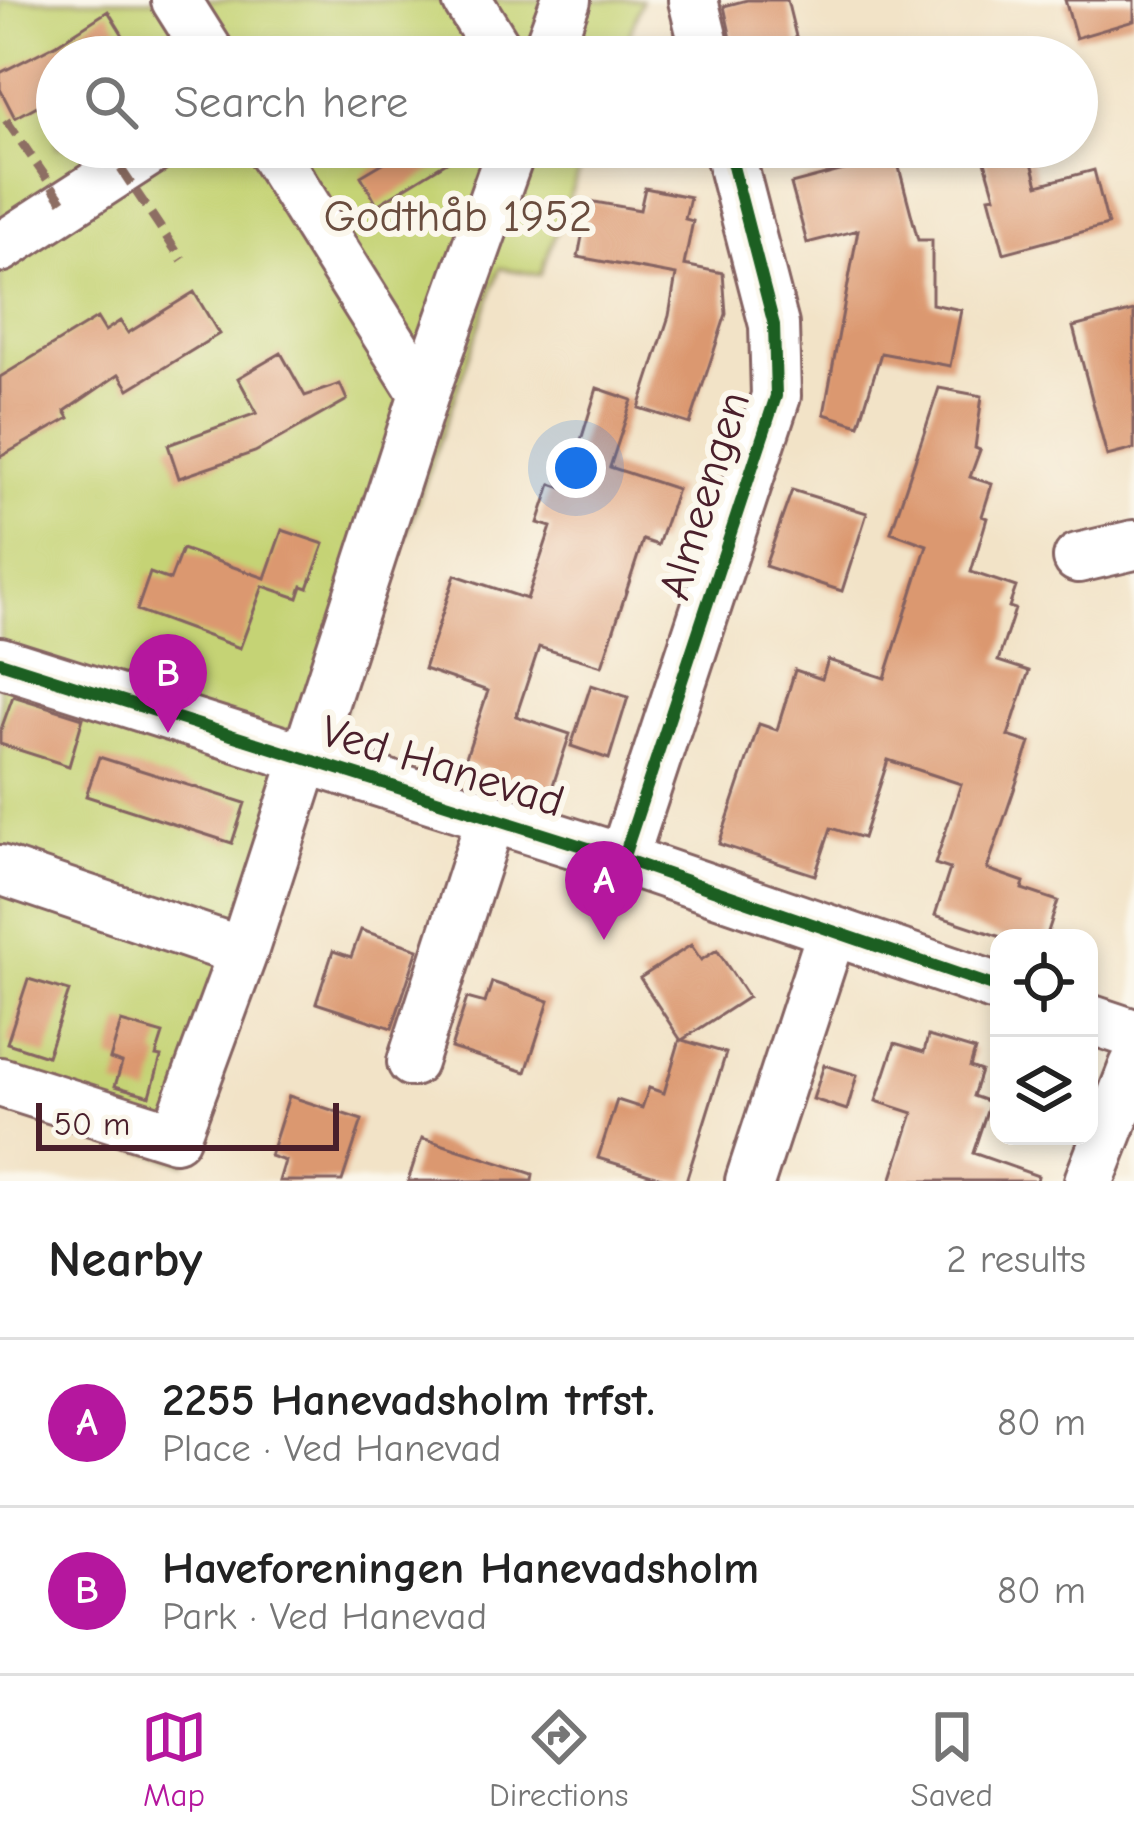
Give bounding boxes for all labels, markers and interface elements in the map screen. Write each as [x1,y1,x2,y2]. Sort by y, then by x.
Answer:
search box [36,36,1098,168]
icon: search [78,69,144,135]
text: Search here [174,76,408,128]
park label: Godthåb 1952 [324,190,592,242]
street label: Almeengen [648,385,760,605]
your location [546,438,606,498]
pin: B [129,634,207,733]
street label: Ved Hanevad [315,704,570,828]
pin: A [565,841,643,940]
map controls [990,929,1098,1145]
button: locate [990,929,1098,1037]
button: layers [990,1037,1098,1145]
scale bar [36,1097,339,1150]
text: 50 m [54,1105,130,1143]
text: Nearby [48,1230,202,1289]
text: 2 results [946,1237,1086,1282]
text: 2255 Hanevadsholm trfst. [162,1374,655,1426]
text: A [76,1400,98,1445]
text: 80 m [997,1400,1086,1445]
text: Place · Ved Hanevad [162,1426,501,1471]
text: Haveforeningen Hanevadsholm [162,1542,759,1594]
text: B [75,1568,99,1613]
text: 80 m [997,1568,1086,1613]
text: Park · Ved Hanevad [162,1594,487,1639]
tab: Map [141,1704,207,1814]
tab: Directions [489,1704,629,1814]
tab: Saved [911,1704,993,1814]

